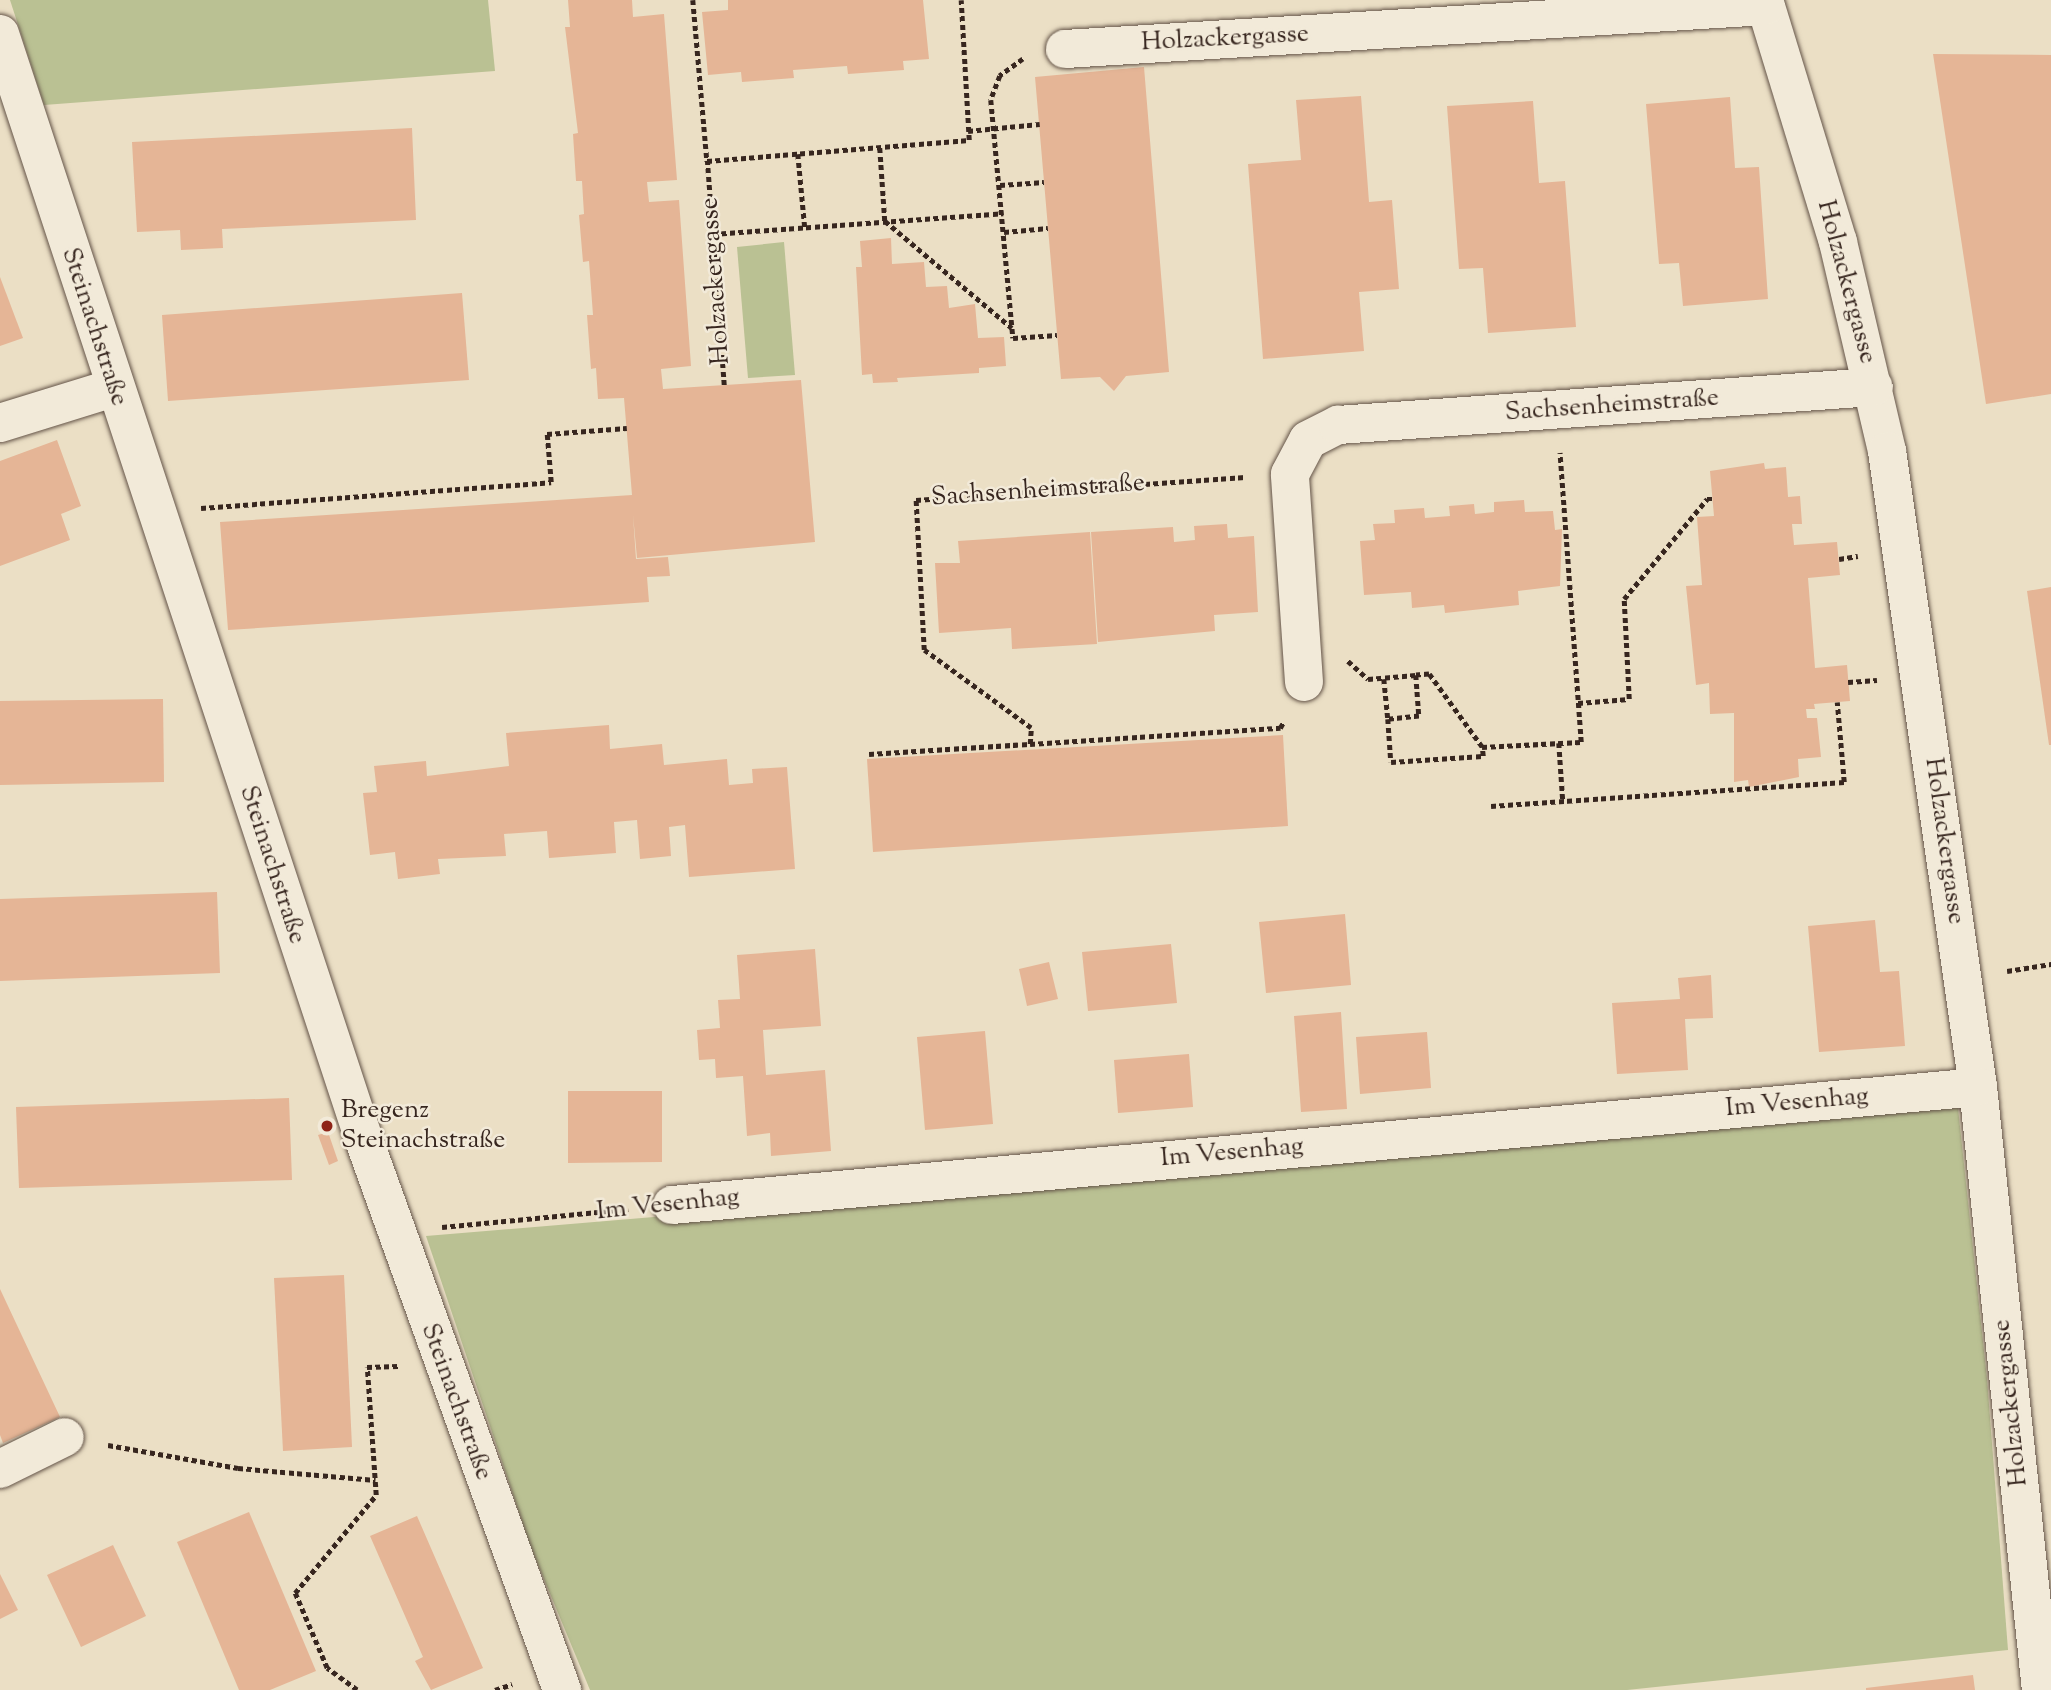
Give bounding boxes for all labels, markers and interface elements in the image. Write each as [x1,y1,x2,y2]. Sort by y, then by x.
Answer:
street label: Holzackergasse [1140,19,1310,59]
street label: Holzackergasse [695,196,737,366]
street label: Holzackergasse [1809,197,1883,367]
street label: Steinachstraße [54,244,134,410]
street label: Sachsenheimstraße [1504,383,1720,429]
street label: Sachsenheimstraße [930,468,1146,514]
street label: Holzackergasse [1917,756,1971,926]
street label: Steinachstraße [232,782,312,948]
street label: Im Vesenhag [1724,1081,1870,1125]
place label: Bregenz Steinachstraße [341,1095,505,1156]
marker: Bregenz Steinachstraße [319,1118,335,1134]
street label: Im Vesenhag [1159,1131,1305,1175]
street label: Im Vesenhag [595,1182,741,1228]
street label: Holzackergasse [1987,1318,2035,1488]
street label: Steinachstraße [413,1319,499,1485]

